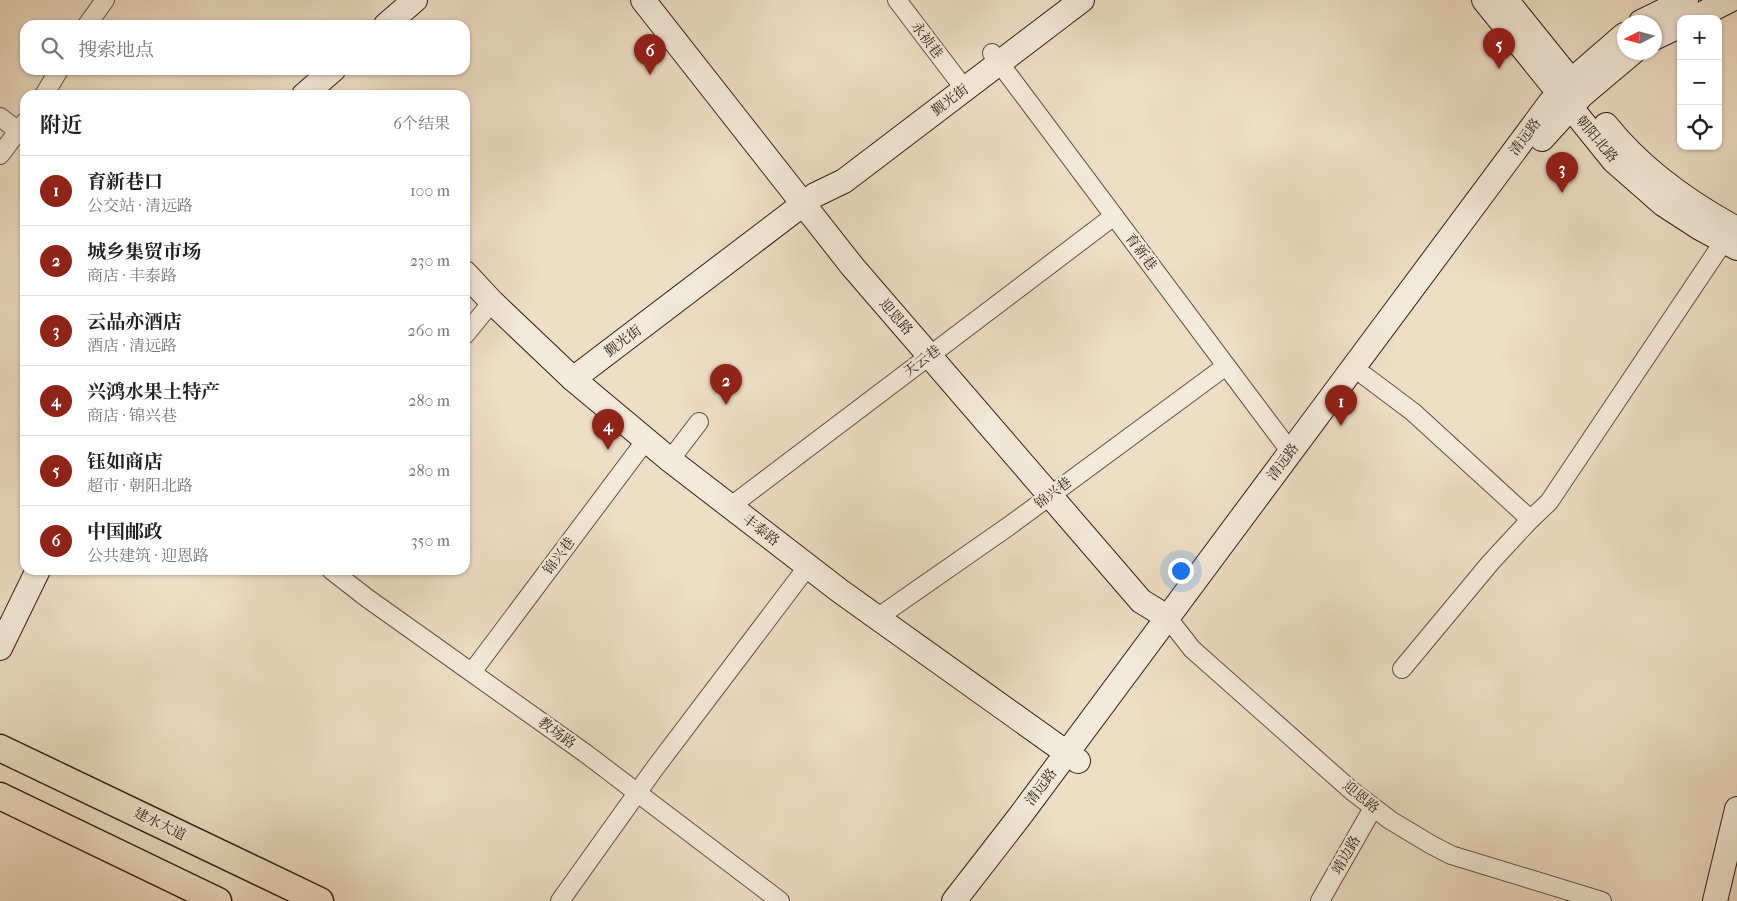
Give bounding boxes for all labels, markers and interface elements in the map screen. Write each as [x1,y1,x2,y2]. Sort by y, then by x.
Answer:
north arrow [1617,15,1662,60]
map controls [1677,15,1722,150]
button: + [1677,15,1722,60]
street label: 永祯巷 [908,18,946,62]
search box [20,20,470,75]
pin: 5 [1483,28,1515,69]
icon: search [38,34,66,62]
pin: 6 [634,34,666,75]
text: 搜索地点 [78,39,154,61]
button: − [1677,60,1722,105]
street label: 觐光街 [928,81,972,119]
button: locate [1677,105,1722,150]
street label: 朝阳北路 [1572,112,1622,166]
text: 附近 [40,113,82,137]
text: 6个结果 [393,114,450,133]
street label: 清远路 [1506,115,1544,159]
pin: 3 [1546,152,1578,193]
text: 育新巷口 [87,171,163,193]
text: 1 [53,181,59,200]
text: 100 m [410,181,450,200]
text: 公交站 · 清远路 [87,196,193,215]
street label: 育新巷 [1122,230,1160,274]
text: 城乡集贸市场 [87,241,201,263]
text: 2 [52,251,60,270]
text: 230 m [410,251,450,270]
text: 商店 · 丰泰路 [87,266,177,285]
street label: 迎恩路 [876,296,916,338]
text: 云品亦酒店 [87,311,182,333]
text: 3 [53,321,59,340]
text: 260 m [408,321,450,340]
street label: 觐光街 [601,322,645,360]
text: 酒店 · 清远路 [87,336,177,355]
street label: 天云巷 [900,342,944,380]
pin: 2 [710,364,742,405]
text: 兴鸿水果土特产 [87,381,220,403]
pin: 1 [1325,385,1357,426]
text: 4 [51,391,61,410]
text: 280 m [408,391,450,410]
text: 商店 · 锦兴巷 [87,406,177,425]
pin: 4 [592,409,624,450]
street label: 清远路 [1264,440,1302,484]
text: 钰如商店 [87,451,163,473]
text: 5 [53,461,59,480]
text: 280 m [408,461,450,480]
street label: 锦兴巷 [1031,474,1075,512]
text: 超市 · 朝阳北路 [87,476,193,495]
street label: 丰泰路 [739,510,783,550]
text: 中国邮政 [87,521,163,543]
text: 6 [52,531,60,550]
text: 350 m [411,531,450,550]
street label: 锦兴巷 [540,534,578,578]
text: 公共建筑 · 迎恩路 [87,546,209,565]
your location [1168,558,1194,584]
street label: 教场路 [535,714,579,752]
street label: 清远路 [1022,765,1060,809]
street label: 迎恩路 [1339,777,1383,817]
street label: 建水大道 [131,804,189,844]
street label: 靖边路 [1328,833,1364,877]

